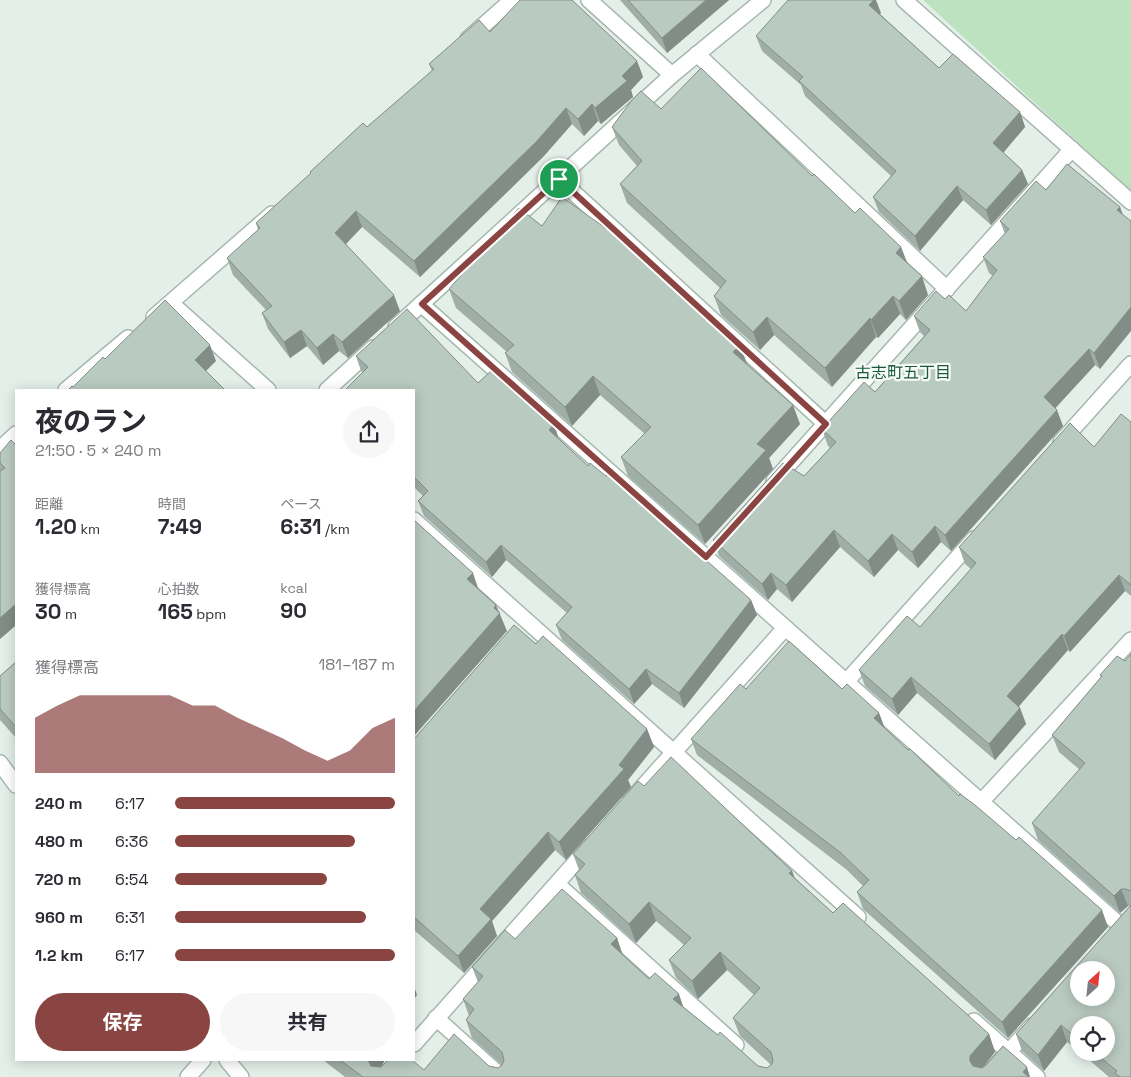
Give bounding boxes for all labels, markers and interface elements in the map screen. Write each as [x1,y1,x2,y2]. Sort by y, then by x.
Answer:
pin [538,158,580,200]
icon: arrive [545,165,573,193]
district label: 古志町五丁目 [855,362,951,383]
text: 夜のラン [35,403,147,439]
button: share [343,406,395,458]
text: 21:50 · 5 × 240 m [35,440,161,461]
text: 距離 [35,495,63,513]
text: 時間 [158,495,186,513]
text: ペース [280,495,322,513]
text: 1.20 [35,513,77,540]
text: 7:49 [158,513,202,540]
text: 6:31 [280,513,321,540]
text: km [77,520,100,538]
text: /km [321,520,350,538]
text: kcal [280,579,307,597]
text: 獲得標高 [35,580,91,598]
text: 心拍数 [158,580,200,598]
text: 90 [280,597,307,624]
text: 30 [35,598,61,625]
text: 165 [158,598,193,625]
text: m [61,605,77,623]
text: bpm [193,605,226,623]
text: 181–187 m [319,654,395,675]
text: 獲得標高 [35,657,99,678]
text: 240 m [35,793,83,814]
text: 6:17 [115,793,145,814]
text: 480 m [35,831,83,852]
text: 6:36 [115,831,148,852]
text: 720 m [35,869,81,890]
text: 6:54 [115,869,148,890]
text: 960 m [35,907,83,928]
text: 6:31 [115,907,145,928]
text: 1.2 km [35,945,83,966]
text: 6:17 [115,945,145,966]
north arrow [1070,961,1115,1006]
map controls [1070,961,1115,1061]
button: 保存 [35,993,210,1051]
button: 共有 [220,993,395,1051]
button: locate [1070,1016,1115,1061]

